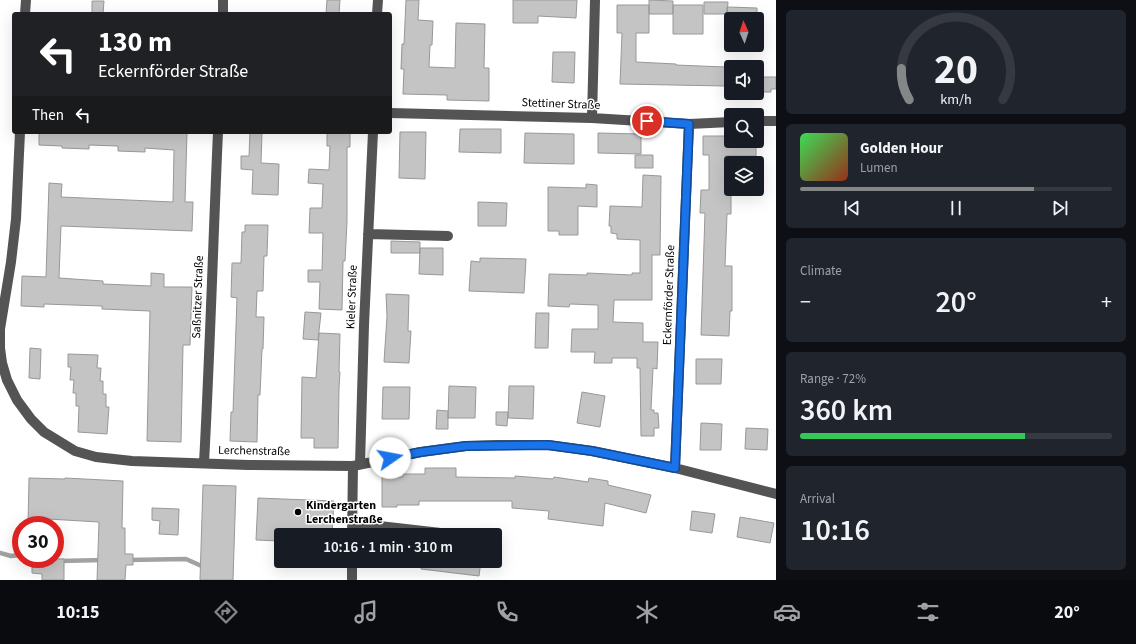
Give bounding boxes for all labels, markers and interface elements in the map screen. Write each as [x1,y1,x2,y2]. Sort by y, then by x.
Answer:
north arrow [724,12,764,52]
map controls [724,12,764,196]
text: 130 m [98,22,172,62]
icon: left [32,28,84,80]
text: 20 [934,40,978,100]
text: Eckernförder Straße [98,59,248,84]
button: sound [724,60,764,100]
text: km/h [940,89,972,110]
street label: Stettiner Straße [521,94,601,114]
icon: left [72,104,94,126]
pin [630,104,664,138]
text: Then [32,105,64,126]
button: search [724,108,764,148]
icon: arrive [636,110,658,132]
text: Golden Hour [860,138,943,159]
button: layers [724,156,764,196]
text: Lumen [860,159,898,177]
icon: previous [841,197,863,219]
icon: pause [945,197,967,219]
icon: next [1049,197,1071,219]
street label: Eckernförder Straße [659,245,679,345]
street label: Saßnitzer Straße [188,255,208,339]
text: Climate [800,262,842,280]
street label: Kieler Straße [342,264,362,329]
text: 20° [935,281,977,324]
text: − [800,286,811,318]
text: + [1101,286,1112,318]
text: Range · 72% [800,370,866,388]
text: 360 km [800,389,893,432]
position arrow [369,437,411,479]
street label: Lerchenstraße [218,442,290,460]
text: Arrival [800,490,835,508]
place label: Kindergarten Lerchenstraße [306,497,383,528]
marker: Kindergarten Lerchenstraße [293,507,303,517]
text: 10:16 [800,509,870,552]
speed limit sign: 30 [12,516,64,568]
text: 10:16 · 1 min · 310 m [323,537,453,558]
icon: directions [212,598,240,626]
icon: music [352,598,380,626]
icon: phone [493,598,521,626]
icon: climate [633,598,661,626]
icon: car [773,598,801,626]
icon: filters [914,598,942,626]
text: 10:15 [56,600,100,625]
text: 20° [1054,600,1080,625]

